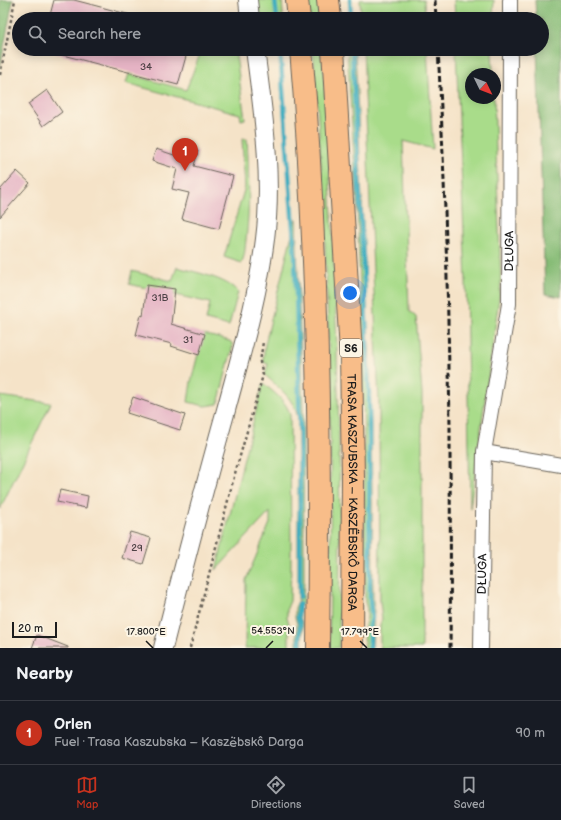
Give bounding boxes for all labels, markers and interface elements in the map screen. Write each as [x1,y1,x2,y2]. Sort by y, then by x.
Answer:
search box [12,12,549,56]
icon: search [26,23,48,45]
text: Search here [58,25,141,44]
house number: 34 [140,61,152,73]
north arrow [465,68,501,104]
pin: 1 [172,138,198,171]
street label: DŁUGA [502,230,517,271]
your location [340,283,360,303]
house number: 31B [152,292,169,304]
house number: 31 [183,334,193,346]
road number: S6 [340,339,362,357]
street label: TRASA KASZUBSKA – KASZËBSKÔ DARGA [344,374,361,612]
house number: 29 [131,542,143,554]
street label: DŁUGA [474,553,490,594]
scale bar [12,620,57,639]
text: 20 m [18,622,43,635]
text: 54.553°N [251,625,295,637]
text: 17.800°E [126,626,166,638]
text: 17.799°E [341,626,380,638]
text: Nearby [16,664,73,684]
text: Orlen [54,715,92,734]
text: 1 [26,725,32,741]
text: 90 m [516,725,545,741]
text: Fuel · Trasa Kaszubska – Kaszëbskô Darga [54,734,304,750]
tab: Map [76,774,98,811]
tab: Directions [251,774,301,811]
tab: Saved [454,774,485,811]

